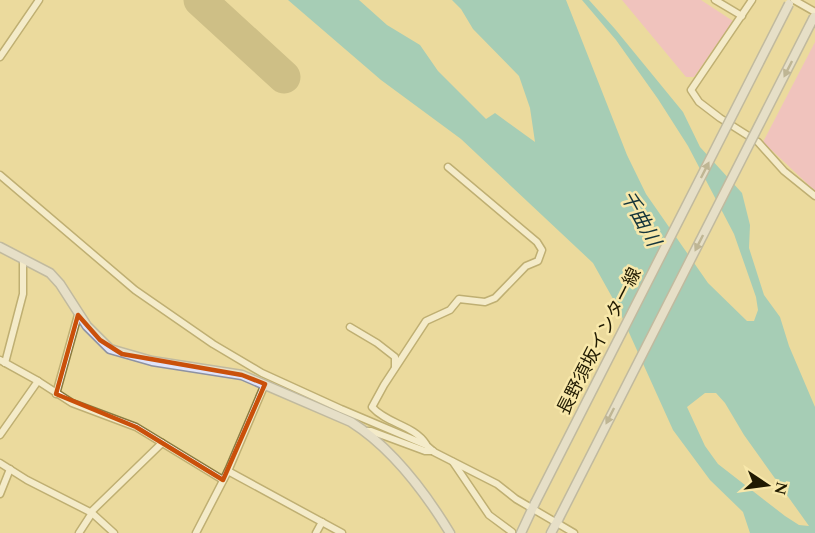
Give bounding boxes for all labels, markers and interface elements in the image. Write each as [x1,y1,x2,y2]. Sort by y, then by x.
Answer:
one-way arrow [783,60,793,78]
one-way arrow [700,161,709,178]
water label: 千曲川 [612,185,669,254]
one-way arrow [694,234,704,251]
street label: 長野須坂インター線 [551,263,648,420]
one-way arrow [606,408,615,425]
north arrow [737,455,797,515]
text: N [767,479,794,497]

